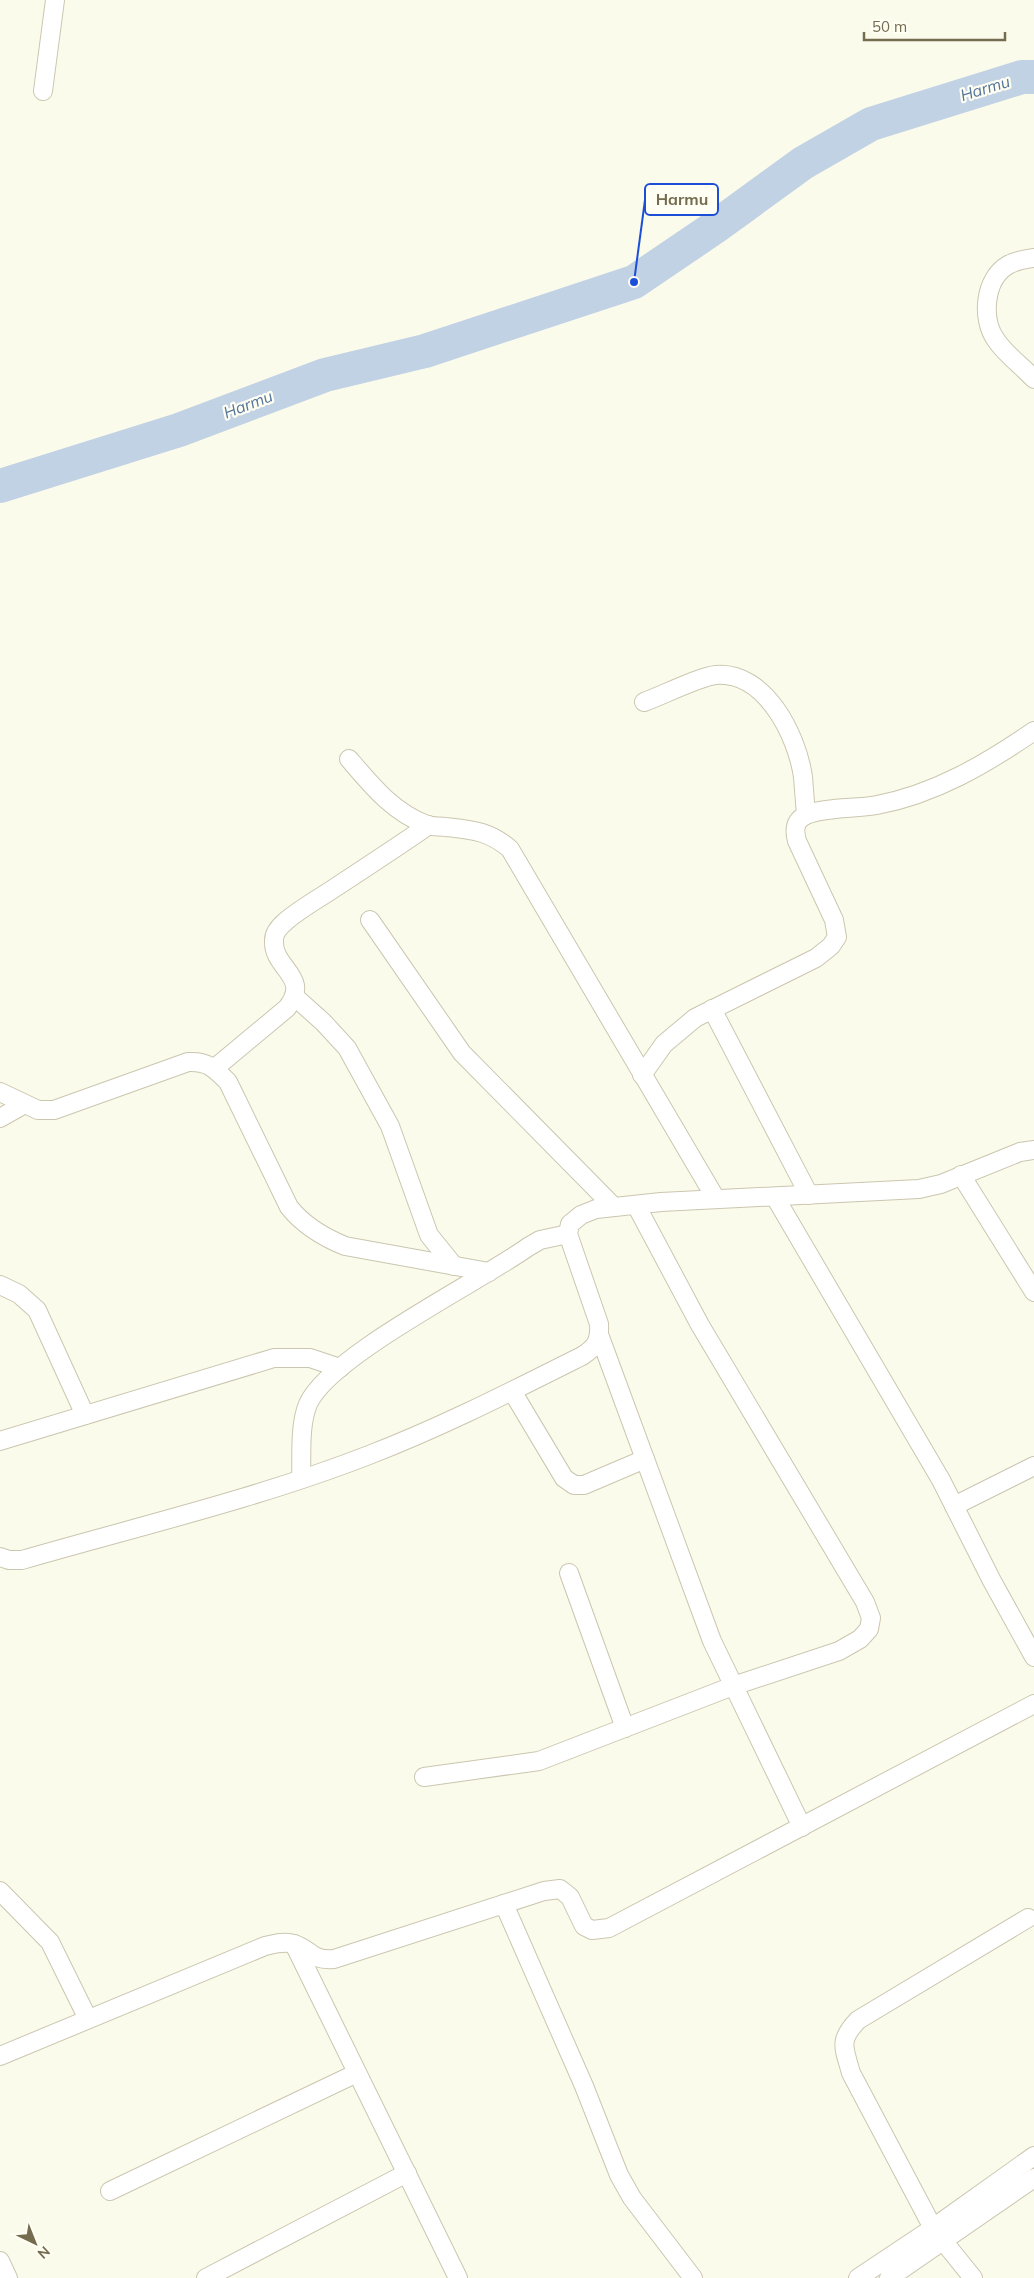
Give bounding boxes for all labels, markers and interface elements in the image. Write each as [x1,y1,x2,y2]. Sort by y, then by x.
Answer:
scale bar [864,10,1005,42]
text: 50 m [872,17,907,36]
water label: Harmu [958,71,1012,105]
callout: Harmu [645,184,718,215]
text: Harmu [656,189,708,209]
water label: Harmu [221,386,275,422]
north arrow [10,2218,60,2268]
text: N [34,2242,54,2263]

